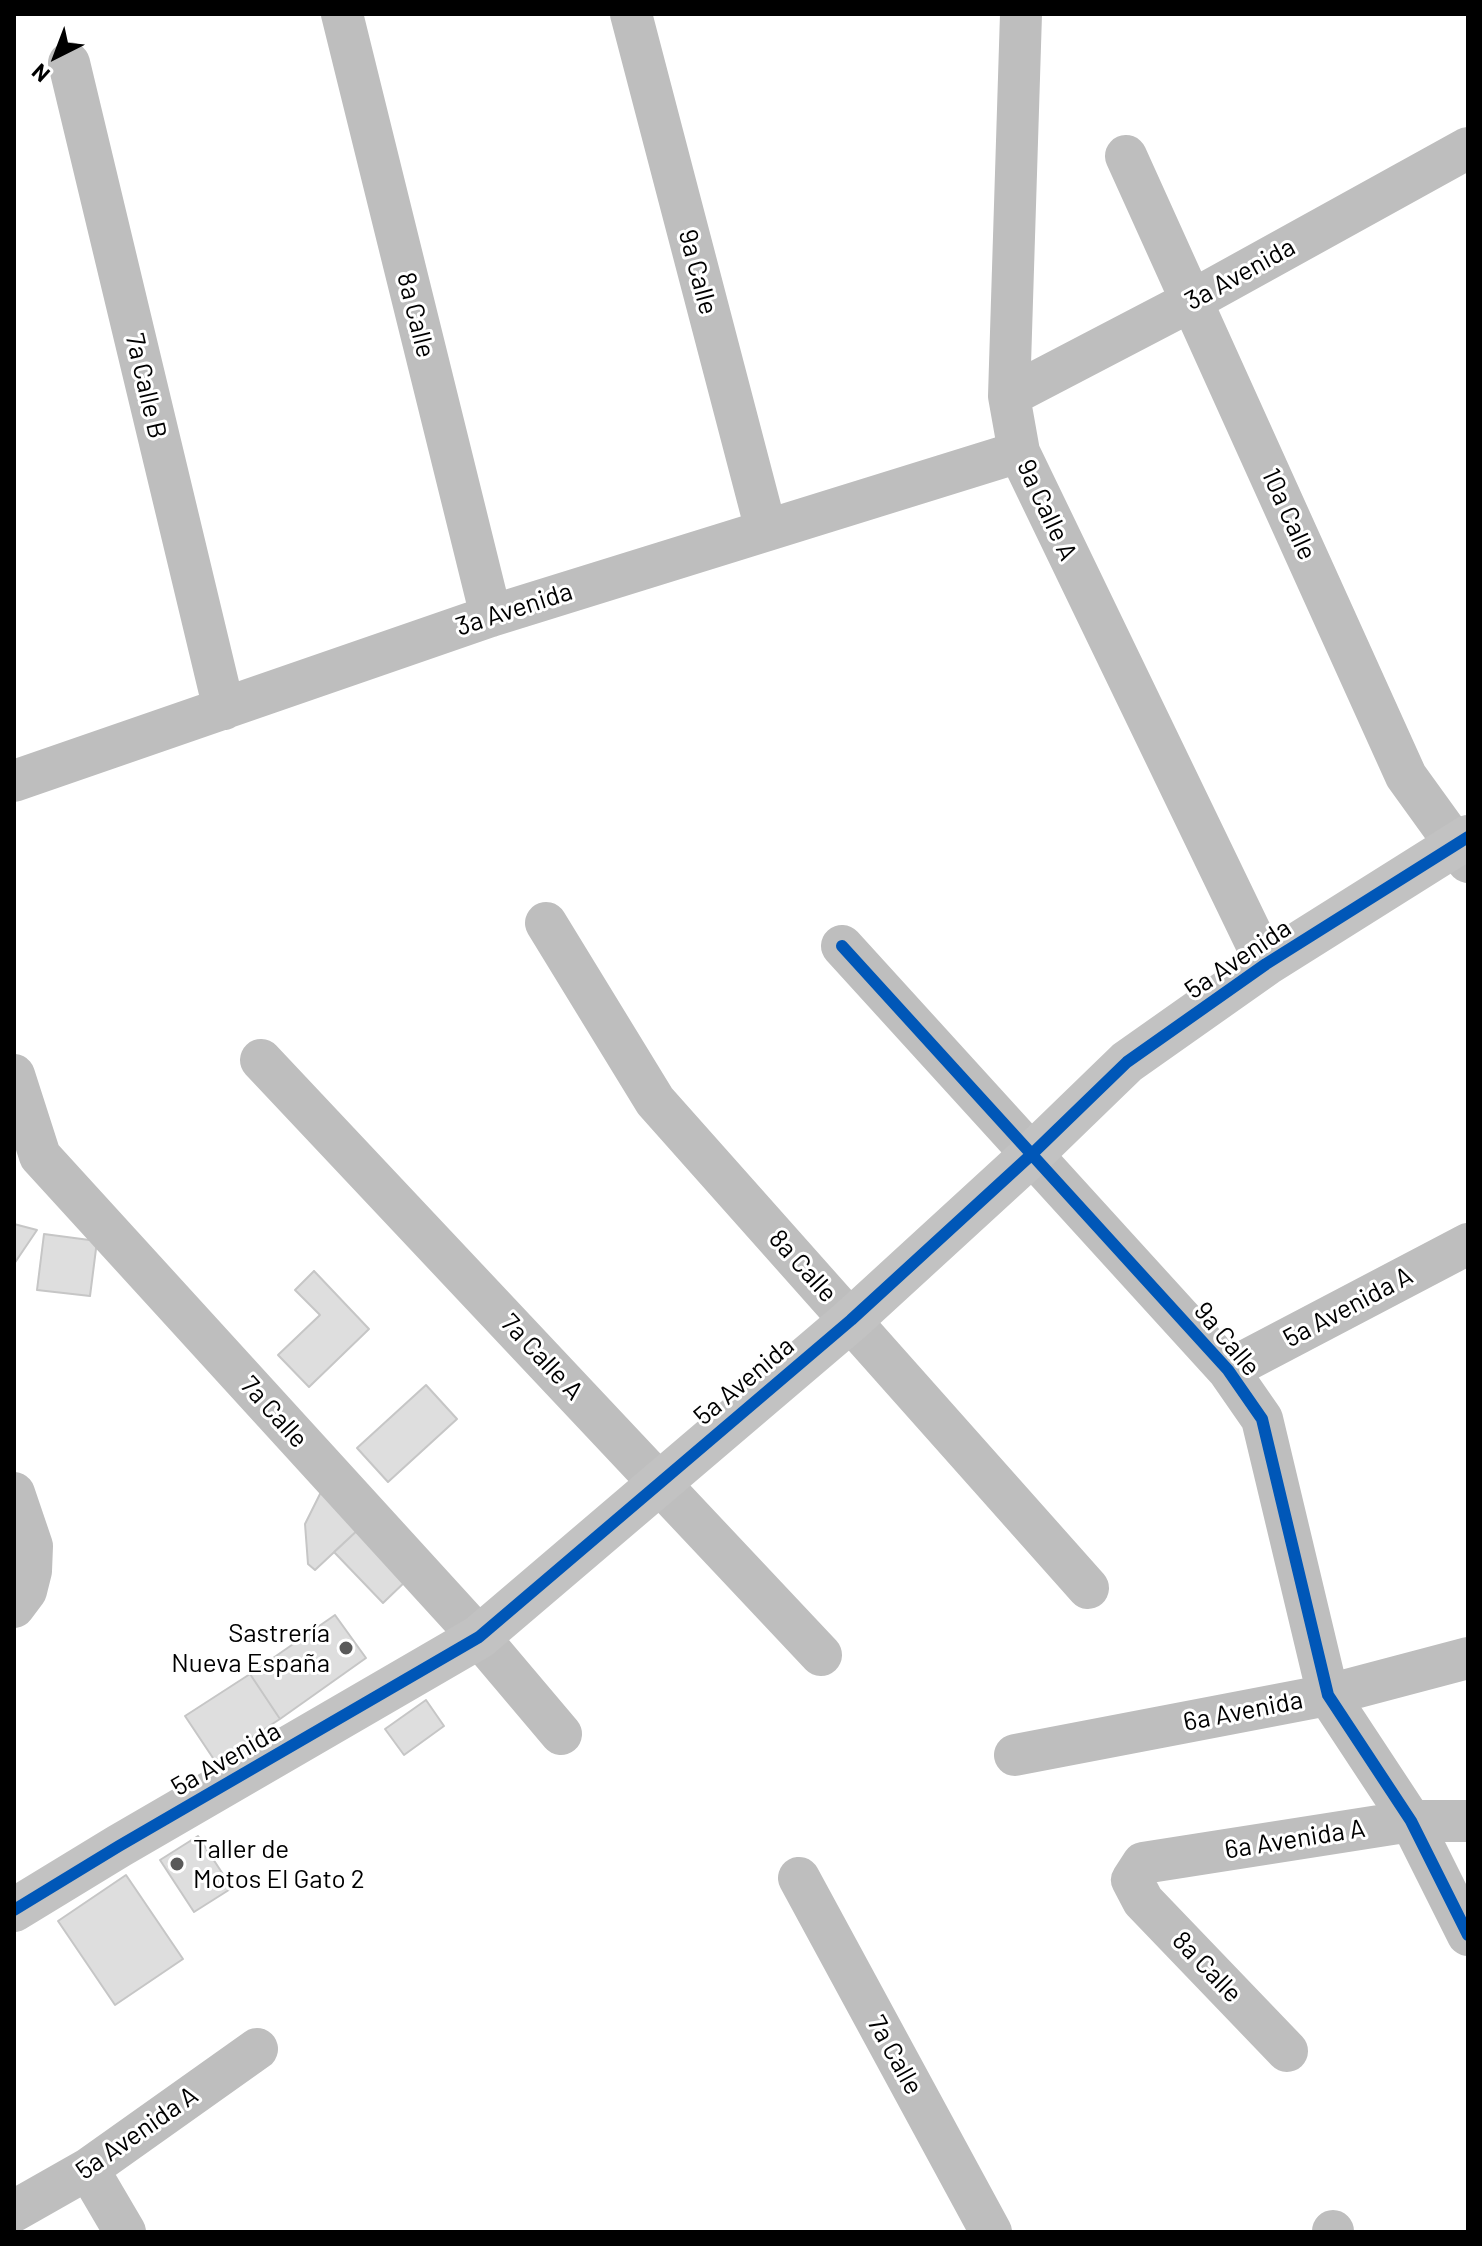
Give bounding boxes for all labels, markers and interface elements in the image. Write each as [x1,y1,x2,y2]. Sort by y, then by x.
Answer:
north arrow [16,16,96,96]
text: N [26,59,54,88]
street label: 9a Calle [672,226,724,318]
street label: 3a Avenida [1180,231,1300,317]
street label: 8a Calle [390,269,442,361]
street label: 7a Calle B [119,330,173,442]
street label: 9a Calle A [1010,455,1084,565]
street label: 10a Calle [1255,463,1323,565]
street label: 3a Avenida [452,575,576,643]
street label: 5a Avenida [1179,912,1297,1006]
street label: 8a Calle [762,1223,844,1309]
street label: 5a Avenida A [1278,1260,1418,1354]
street label: 9a Calle [1187,1296,1267,1382]
street label: 7a Calle A [494,1307,590,1407]
street label: 5a Avenida [688,1330,800,1432]
street label: 7a Calle [234,1370,314,1454]
place label: Sastrería Nueva España [171,1617,330,1678]
marker: Sastrería Nueva España [337,1639,355,1657]
street label: 6a Avenida [1181,1684,1305,1738]
street label: 5a Avenida [166,1715,286,1803]
street label: 6a Avenida A [1223,1813,1367,1865]
place label: Taller de Motos El Gato 2 [193,1833,365,1894]
marker: Taller de Motos El Gato 2 [168,1855,186,1873]
street label: 8a Calle [1166,1925,1248,2009]
street label: 7a Calle [861,2010,929,2100]
street label: 5a Avenida A [70,2080,204,2186]

